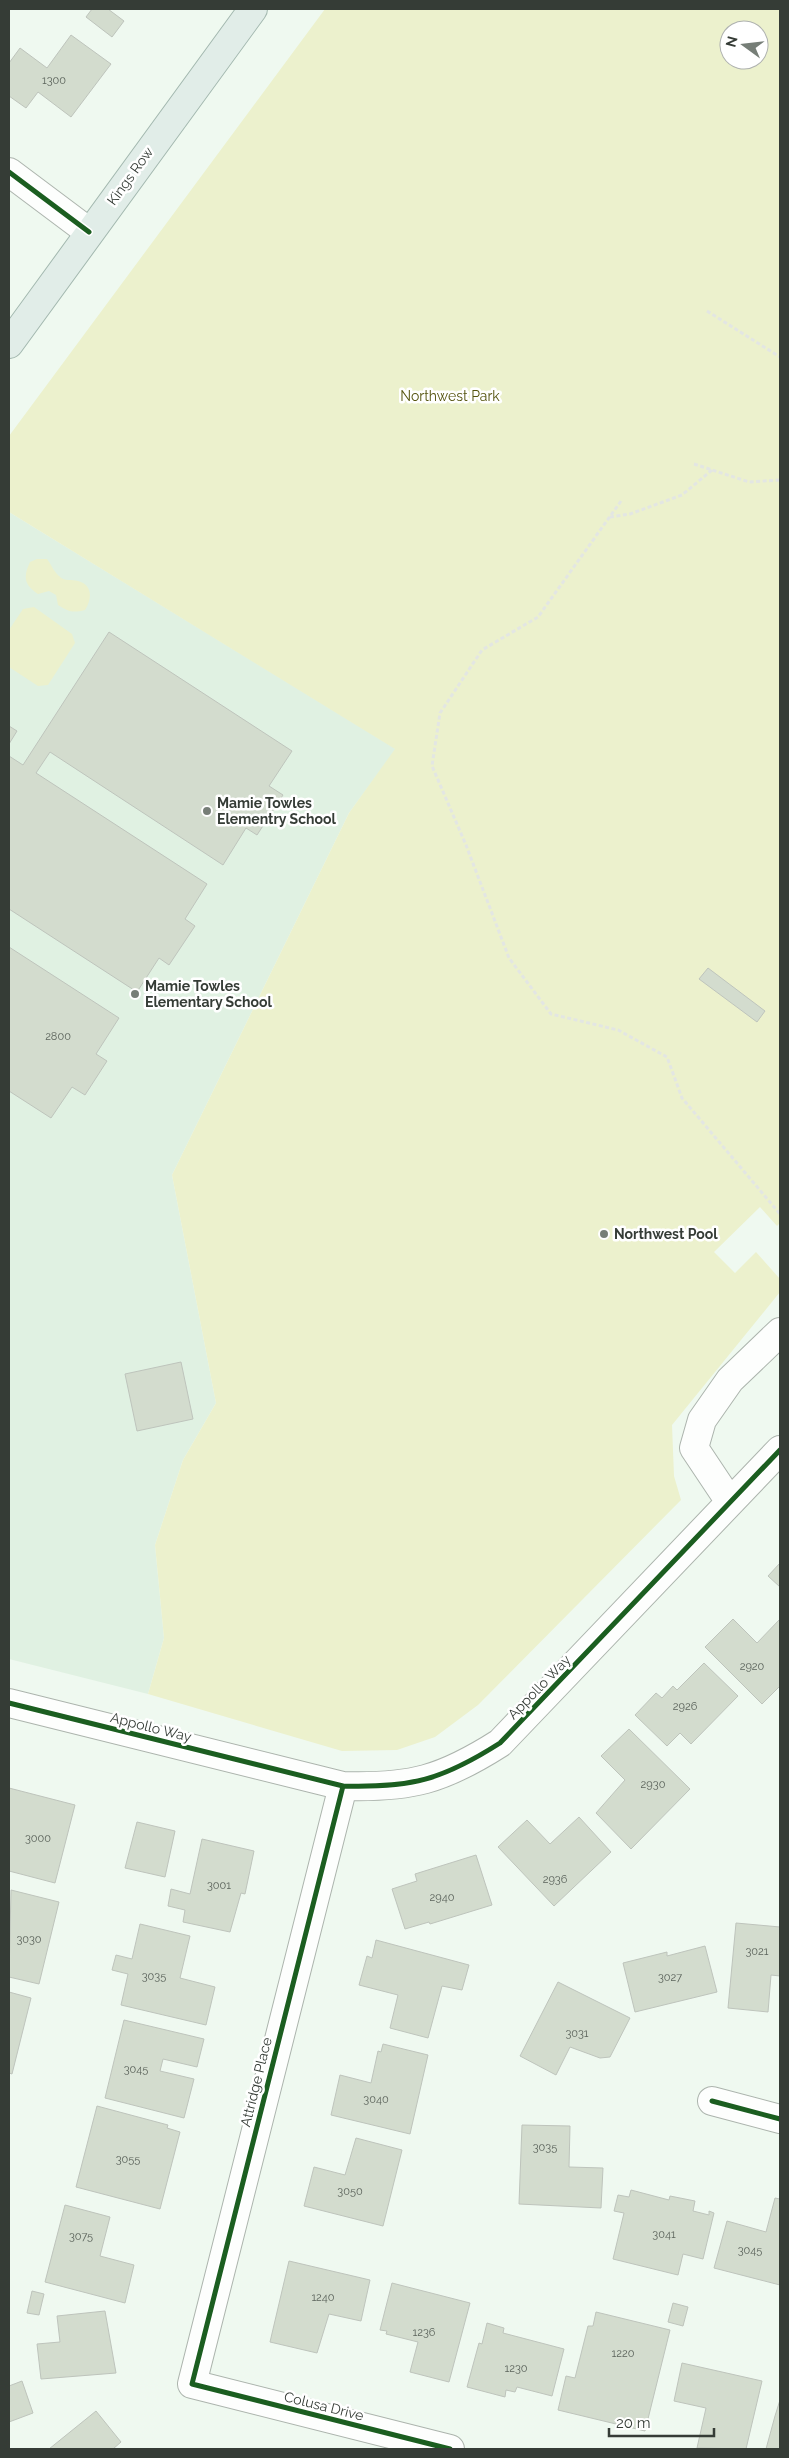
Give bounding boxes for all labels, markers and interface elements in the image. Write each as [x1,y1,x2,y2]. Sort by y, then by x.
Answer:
north arrow [719,20,769,70]
text: N [722,34,741,49]
house number: 1300 [42,74,66,87]
street label: Kings Row [104,143,157,208]
park label: Northwest Park [400,388,500,404]
place label: Mamie Towles Elementry School [217,795,336,827]
marker: Mamie Towles Elementry School [201,805,213,817]
place label: Mamie Towles Elementary School [145,978,273,1010]
marker: Mamie Towles Elementary School [129,988,141,1000]
house number: 2800 [45,1030,71,1043]
place label: Northwest Pool [614,1226,718,1242]
marker: Northwest Pool [598,1228,610,1240]
street label: Appollo Way [504,1651,574,1722]
house number: 2920 [740,1660,765,1673]
house number: 2926 [673,1700,698,1713]
street label: Appollo Way [109,1709,194,1745]
house number: 2930 [641,1778,666,1791]
house number: 3000 [25,1832,51,1845]
house number: 2936 [543,1873,568,1886]
house number: 3001 [207,1879,231,1892]
house number: 2940 [430,1891,455,1904]
house number: 3030 [16,1933,42,1946]
house number: 3021 [745,1945,769,1958]
house number: 3035 [142,1970,166,1983]
house number: 3027 [658,1971,682,1984]
house number: 3031 [565,2027,589,2040]
street label: Attridge Place [237,2036,275,2128]
house number: 3045 [124,2063,148,2076]
house number: 3040 [363,2093,389,2106]
house number: 3035 [533,2141,557,2154]
house number: 3055 [116,2153,140,2166]
house number: 3050 [337,2185,363,2198]
house number: 3041 [652,2228,676,2241]
house number: 3075 [69,2230,93,2243]
house number: 3045 [738,2244,762,2257]
house number: 1240 [311,2291,335,2304]
house number: 1236 [413,2326,436,2339]
house number: 1220 [612,2347,635,2360]
house number: 1230 [504,2362,528,2375]
street label: Colusa Drive [283,2388,365,2424]
scale bar [609,2406,714,2438]
text: 20 m [616,2414,651,2432]

